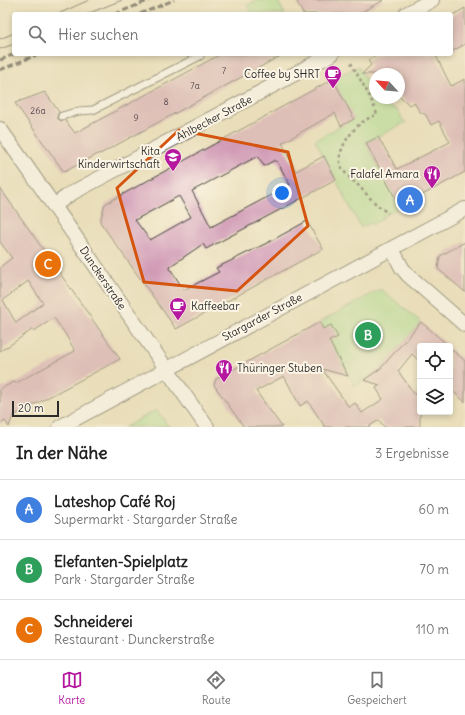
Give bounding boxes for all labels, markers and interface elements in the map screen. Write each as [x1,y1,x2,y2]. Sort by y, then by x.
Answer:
search box [12,12,453,56]
icon: search [26,23,48,45]
text: Hier suchen [58,25,138,44]
cafe icon: Coffee by SHRT [323,64,343,89]
house number: 7 [222,65,227,76]
place label: Coffee by SHRT [244,67,320,81]
north arrow [369,68,405,104]
house number: 7a [190,80,200,91]
street label: Ahlbecker Straße [174,92,255,144]
house number: 8 [163,96,169,107]
house number: 26a [30,105,46,116]
house number: 9 [133,112,139,123]
place label: Kita Kinderwirtschaft [78,144,160,171]
school or university icon: Kita Kinderwirtschaft [163,147,183,172]
restaurant icon: Falafel Amara [422,164,442,189]
place label: Falafel Amara [350,167,419,181]
your location [272,183,292,203]
pin: A [397,185,423,215]
street label: Dunckerstraße [77,244,129,312]
pin: C [35,249,61,279]
street label: Stargarder Straße [220,290,305,344]
cafe icon: Kaffeebar [168,296,188,321]
place label: Kaffeebar [191,299,240,313]
pin: B [355,320,381,350]
map controls [417,343,453,415]
button: locate [417,343,453,379]
restaurant icon: Thüringer Stuben [214,358,234,383]
place label: Thüringer Stuben [237,361,322,375]
button: layers [417,379,453,415]
scale bar [12,399,59,418]
text: 20 m [18,401,44,415]
text: In der Nähe [16,442,108,464]
text: 3 Ergebnisse [375,445,449,462]
text: Lateshop Café Roj [54,492,175,511]
text: A [25,501,33,518]
text: 60 m [418,501,449,518]
text: Supermarkt · Stargarder Straße [54,511,238,528]
text: Elefanten-Spielplatz [54,552,188,571]
text: B [25,561,33,578]
text: 70 m [420,561,449,578]
text: Park · Stargarder Straße [54,571,195,588]
text: Schneiderei [54,612,133,631]
text: C [25,621,33,638]
text: 110 m [416,621,449,638]
text: Restaurant · Dunckerstraße [54,631,214,648]
tab: Karte [58,669,85,707]
tab: Route [202,669,231,707]
tab: Gespeichert [347,669,407,707]

